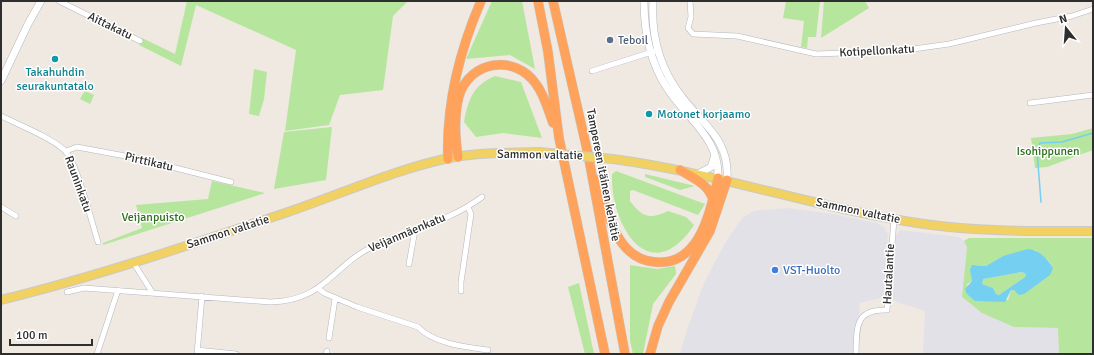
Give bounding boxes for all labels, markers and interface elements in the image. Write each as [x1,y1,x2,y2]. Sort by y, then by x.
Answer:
north arrow [1046,8,1086,48]
street label: Aittakatu [85,9,135,43]
text: N [1058,12,1069,26]
place label: Teboil [618,33,649,48]
marker: Teboil [605,35,615,45]
street label: Kotipellonkatu [839,42,915,60]
marker: Takahuhdin seurakuntatalo [50,54,60,64]
place label: Takahuhdin seurakuntatalo [16,65,94,94]
street label: Tampereen itäinen kehätie [583,107,623,243]
place label: Motonet korjaamo [657,107,751,122]
marker: Motonet korjaamo [644,109,654,119]
park label: Isohippunen [1016,144,1080,159]
street label: Sammon valtatie [497,147,583,163]
street label: Pirttikatu [123,149,175,175]
street label: Rauninkatu [61,154,95,214]
street label: Sammon valtatie [814,195,902,227]
park label: Veijanpuisto [121,210,185,225]
street label: Veijanmäenkatu [366,210,448,256]
street label: Sammon valtatie [185,212,271,252]
street label: Hautalantie [880,243,898,305]
place label: VST-Huolto [783,263,840,278]
marker: VST-Huolto [770,265,780,275]
scale bar [10,321,92,347]
text: 100 m [16,328,48,343]

